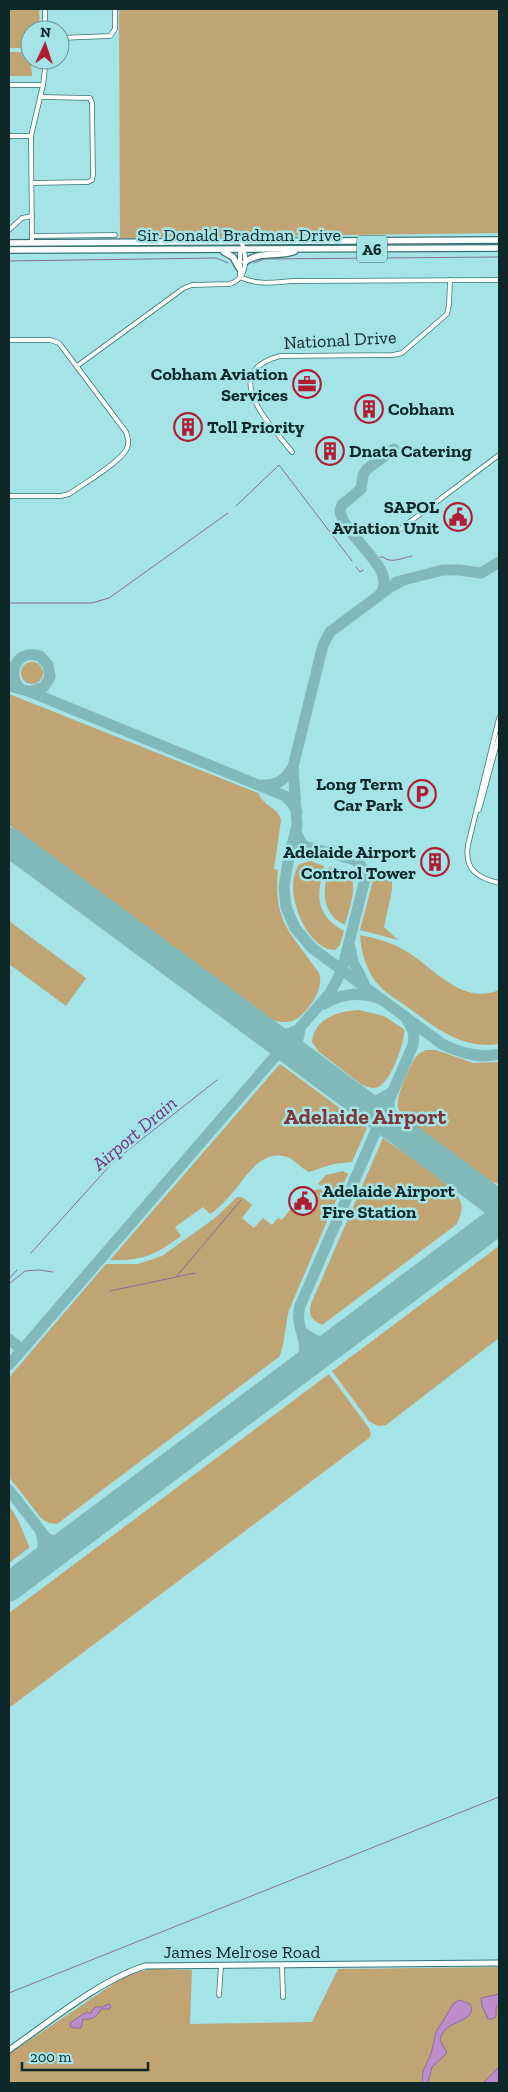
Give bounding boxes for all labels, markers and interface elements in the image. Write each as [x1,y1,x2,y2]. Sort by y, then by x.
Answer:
north arrow [20,20,70,70]
text: N [40,24,52,41]
street label: Sir Donald Bradman Drive [137,224,341,246]
road number: A6 [357,235,387,262]
street label: National Drive [283,326,397,354]
place label: Cobham Aviation Services [151,363,288,406]
office icon: Cobham Aviation Services [292,369,322,399]
building icon: Cobham [354,394,384,424]
place label: Cobham [388,398,454,420]
building icon: Toll Priority [173,412,203,442]
place label: Toll Priority [207,416,305,438]
building icon: Dnata Catering [315,436,345,466]
place label: Dnata Catering [349,440,472,462]
place label: SAPOL Aviation Unit [332,496,440,539]
public building icon: SAPOL Aviation Unit [443,502,473,532]
place label: Long Term Car Park [316,773,403,816]
parking icon: Long Term Car Park [407,779,437,809]
place label: Adelaide Airport Control Tower [283,841,417,884]
building icon: Adelaide Airport Control Tower [420,847,450,877]
water label: Airport Drain [87,1091,181,1176]
district label: Adelaide Airport [284,1103,447,1130]
place label: Adelaide Airport Fire Station [322,1180,456,1223]
public building icon: Adelaide Airport Fire Station [288,1186,318,1216]
street label: James Melrose Road [163,1941,321,1963]
scale bar [22,2040,149,2072]
text: 200 m [30,2048,71,2066]

